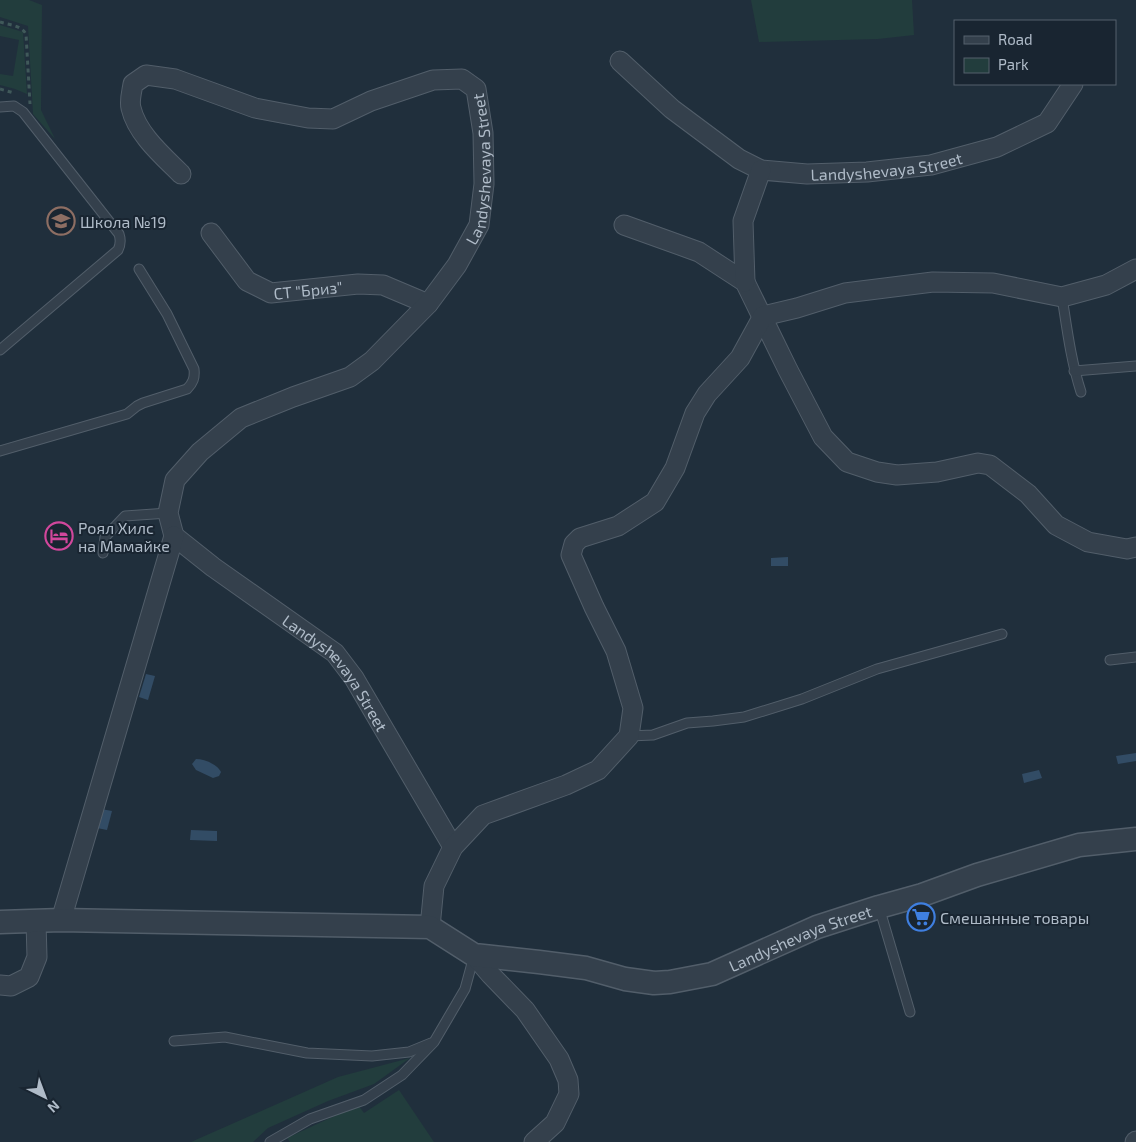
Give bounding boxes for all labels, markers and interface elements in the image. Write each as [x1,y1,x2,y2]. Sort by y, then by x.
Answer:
legend [954,20,1116,85]
text: Road [998,30,1033,48]
text: Park [998,55,1029,73]
street label: Landyshevaya Street [461,92,494,247]
street label: Landyshevaya Street [810,148,964,183]
school or university icon: Школа №19 [46,206,76,236]
place label: Школа №19 [80,212,166,231]
street label: СТ "Бриз" [273,276,343,302]
place label: Роял Хилс на Мамайке [78,518,170,555]
hotel icon: Роял Хилс на Мамайке [44,521,74,551]
street label: Landyshevaya Street [279,610,392,734]
street label: Landyshevaya Street [726,901,874,975]
supermarket icon: Смешанные товары [906,902,936,932]
place label: Смешанные товары [940,908,1089,927]
north arrow [20,1072,70,1122]
text: N [45,1097,63,1117]

